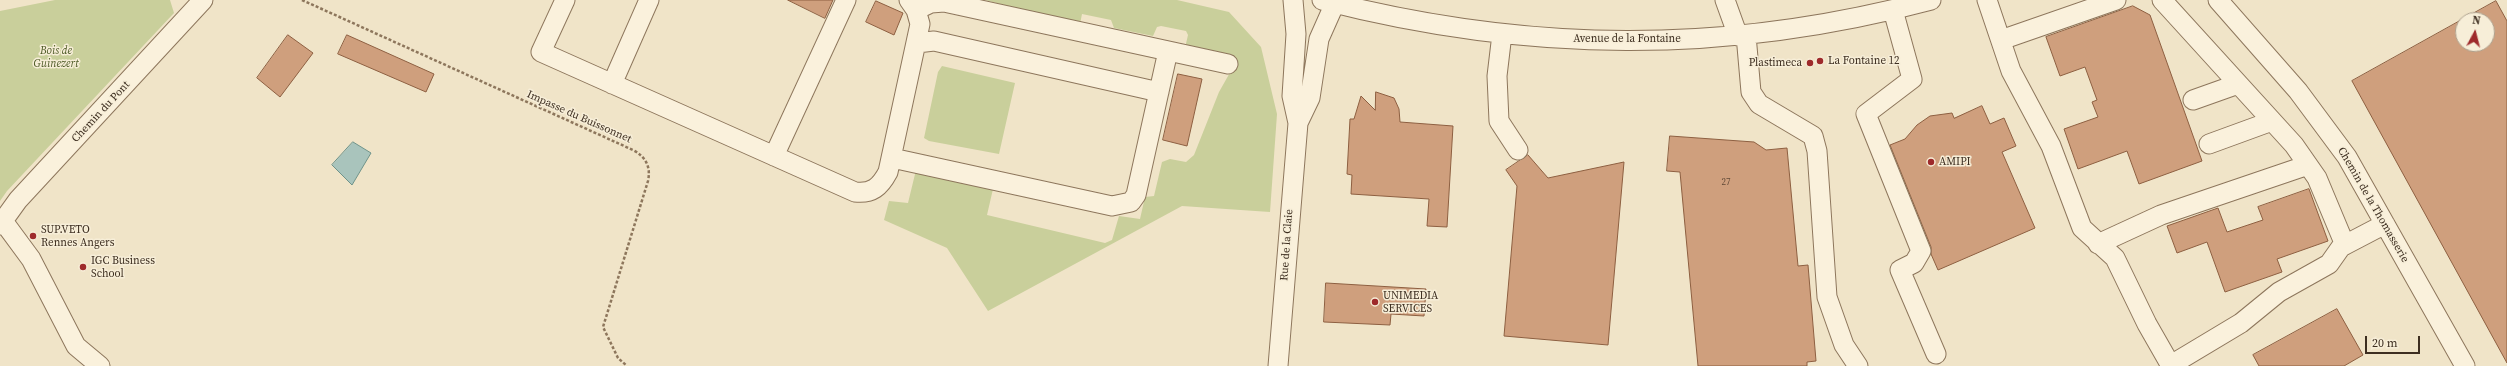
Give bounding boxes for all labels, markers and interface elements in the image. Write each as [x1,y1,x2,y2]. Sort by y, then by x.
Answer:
north arrow [2455,12,2495,52]
text: N [2472,13,2481,29]
street label: Avenue de la Fontaine [1573,32,1681,46]
park label: Bois de Guinezert [33,44,79,70]
place label: La Fontaine 12 [1828,54,1900,68]
place label: Plastimeca [1749,56,1802,70]
marker: La Fontaine 12 [1815,56,1825,66]
marker: Plastimeca [1805,58,1815,68]
street label: Chemin du Pont [69,79,133,145]
street label: Impasse du Buissonnet [525,88,633,146]
street label: Chemin de la Thomasserie [2335,145,2411,265]
place label: AMIPI [1939,155,1971,169]
marker: AMIPI [1926,157,1936,167]
house number: 27 [1722,178,1730,188]
street label: Rue de la Claie [1278,209,1296,281]
place label: SUP.VETO Rennes Angers [41,223,114,249]
marker: SUP.VETO Rennes Angers [28,231,38,241]
place label: IGC Business School [91,254,155,280]
marker: IGC Business School [78,262,88,272]
place label: UNIMEDIA SERVICES [1383,289,1438,315]
marker: UNIMEDIA SERVICES [1370,297,1380,307]
scale bar [2367,328,2422,354]
text: 20 m [2372,335,2398,351]

